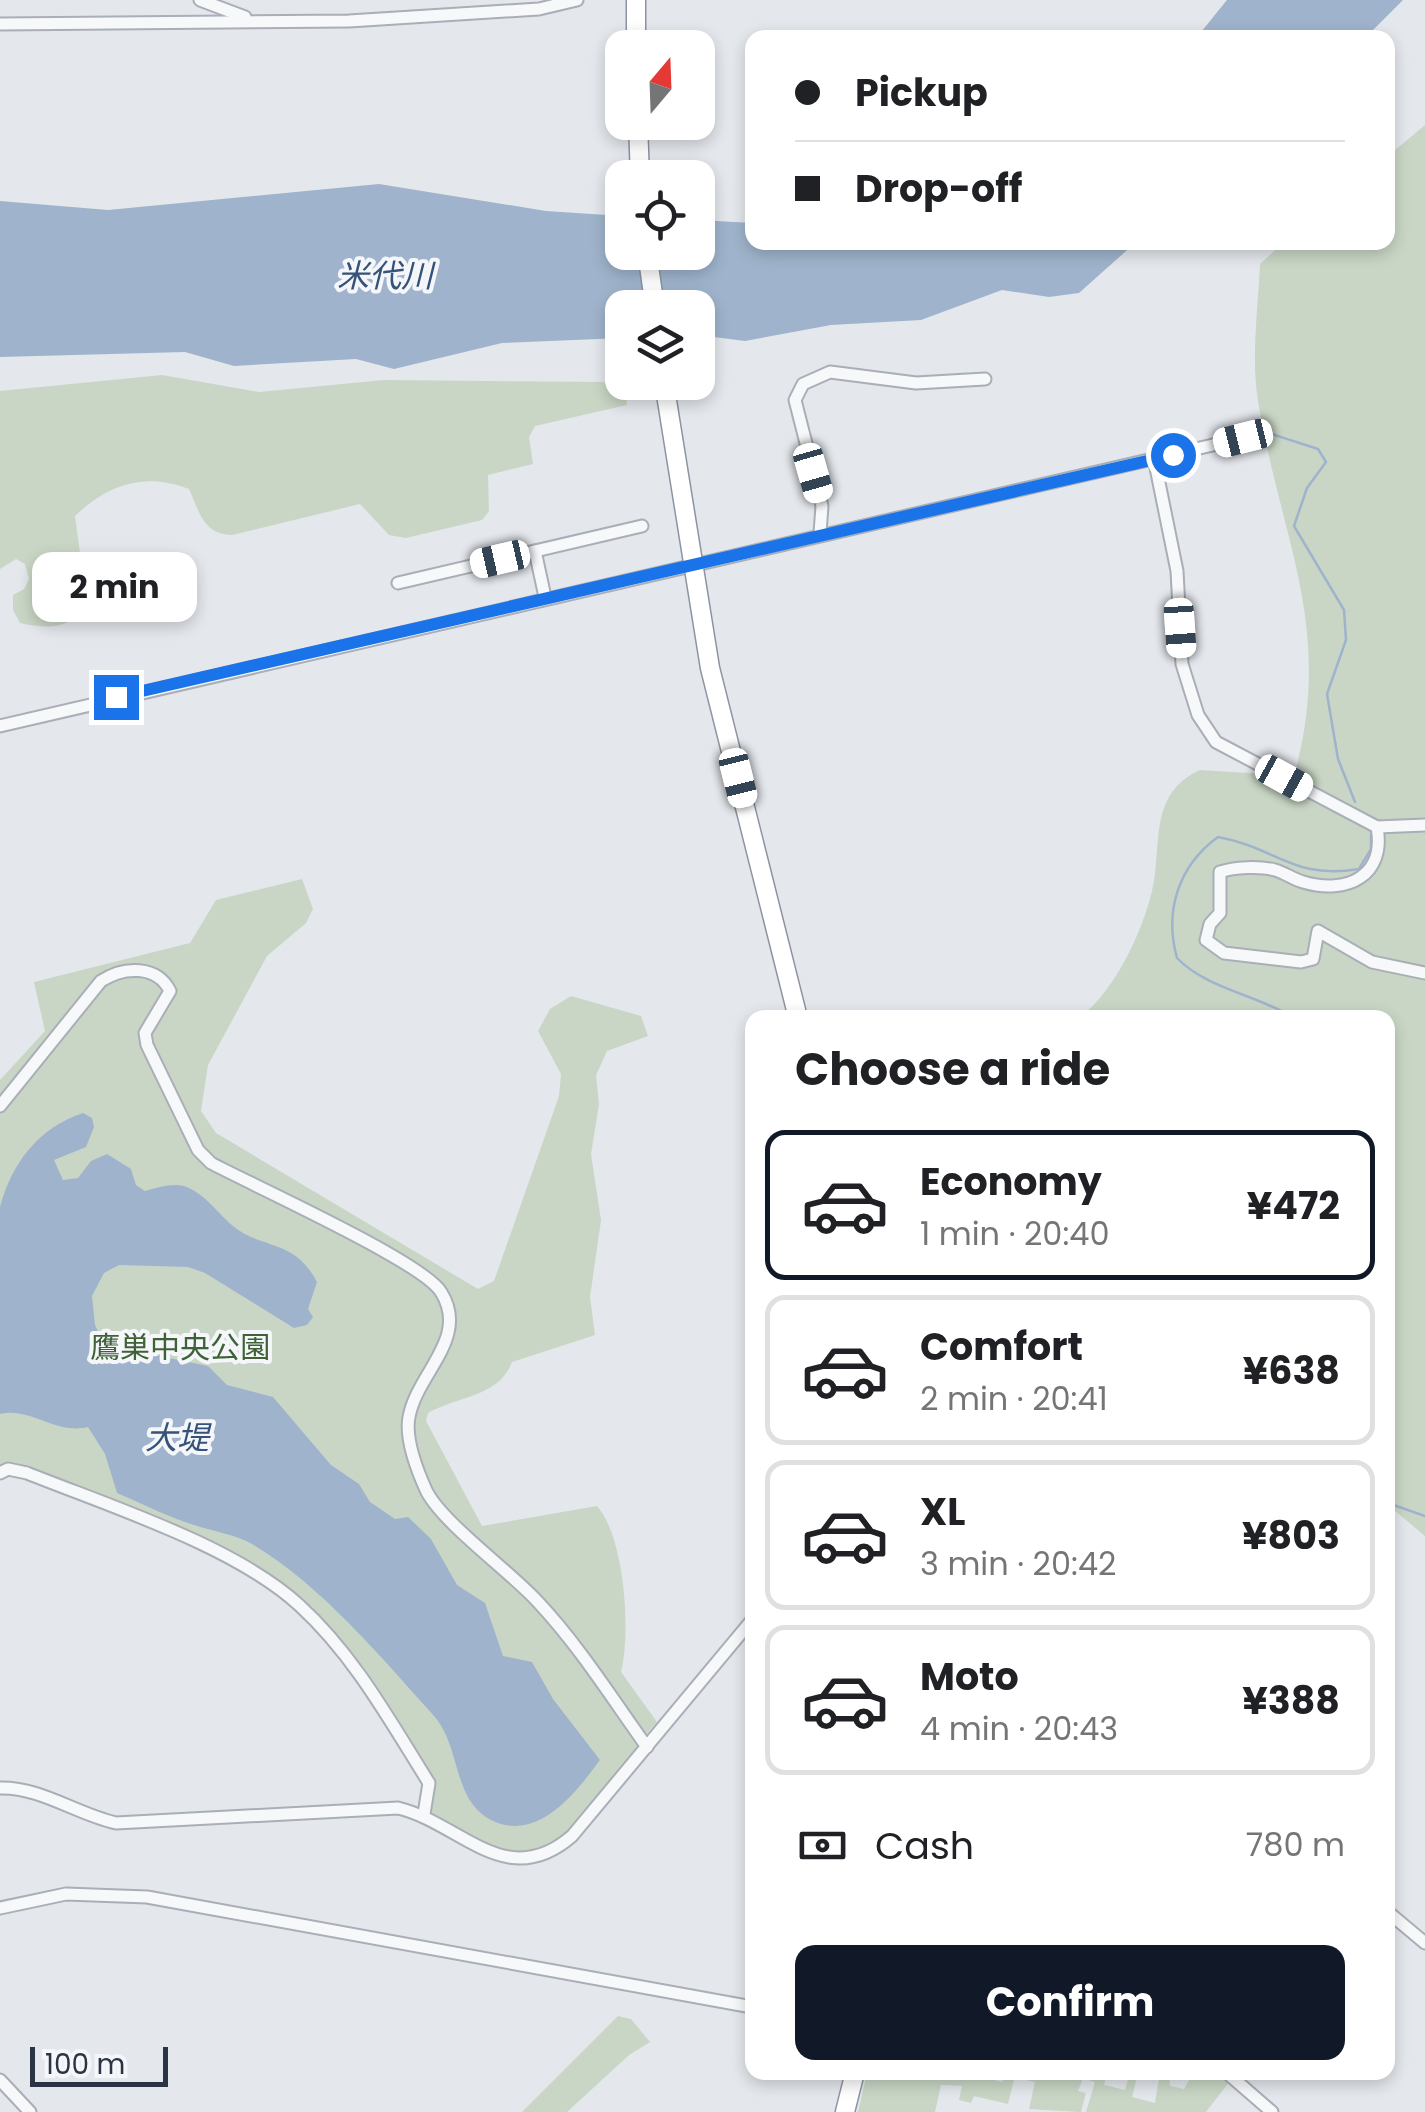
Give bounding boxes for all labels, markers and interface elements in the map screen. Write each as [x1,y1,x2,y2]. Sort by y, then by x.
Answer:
north arrow [605,30,715,140]
map controls [605,30,715,400]
text: Pickup [855,66,988,119]
button: locate [605,160,715,270]
text: Drop-off [855,162,1023,215]
water label: 米代川 [337,253,436,298]
button: layers [605,290,715,400]
car [1210,416,1276,460]
route start [1151,433,1196,478]
car [790,440,836,506]
car [467,538,533,580]
callout: 2 min [34,552,198,622]
text: 2 min [70,564,159,609]
car [1163,597,1197,659]
route end [94,675,139,720]
car [716,745,760,811]
car [1250,750,1318,806]
text: Choose a ride [795,1038,1110,1101]
text: Economy [920,1155,1102,1208]
icon: car [800,1160,890,1250]
text: ¥472 [1247,1179,1340,1232]
text: 1 min · 20:40 [920,1211,1110,1256]
text: Comfort [920,1320,1083,1373]
icon: car [800,1325,890,1415]
park label: 鷹巣中央公園 [90,1326,270,1369]
text: ¥638 [1243,1344,1340,1397]
text: 2 min · 20:41 [920,1376,1108,1421]
water label: 大堤 [145,1415,212,1460]
text: XL [920,1485,965,1538]
icon: car [800,1490,890,1580]
text: ¥803 [1242,1509,1340,1562]
text: 3 min · 20:42 [920,1541,1116,1586]
text: Moto [920,1650,1019,1703]
icon: car [800,1655,890,1745]
text: ¥388 [1242,1674,1340,1727]
text: 4 min · 20:43 [920,1706,1118,1751]
icon: cash [795,1818,850,1873]
text: Cash [875,1819,974,1872]
text: 780 m [1246,1822,1345,1867]
button: Confirm [795,1945,1345,2060]
scale bar [30,2042,168,2086]
text: 100 m [45,2045,125,2084]

